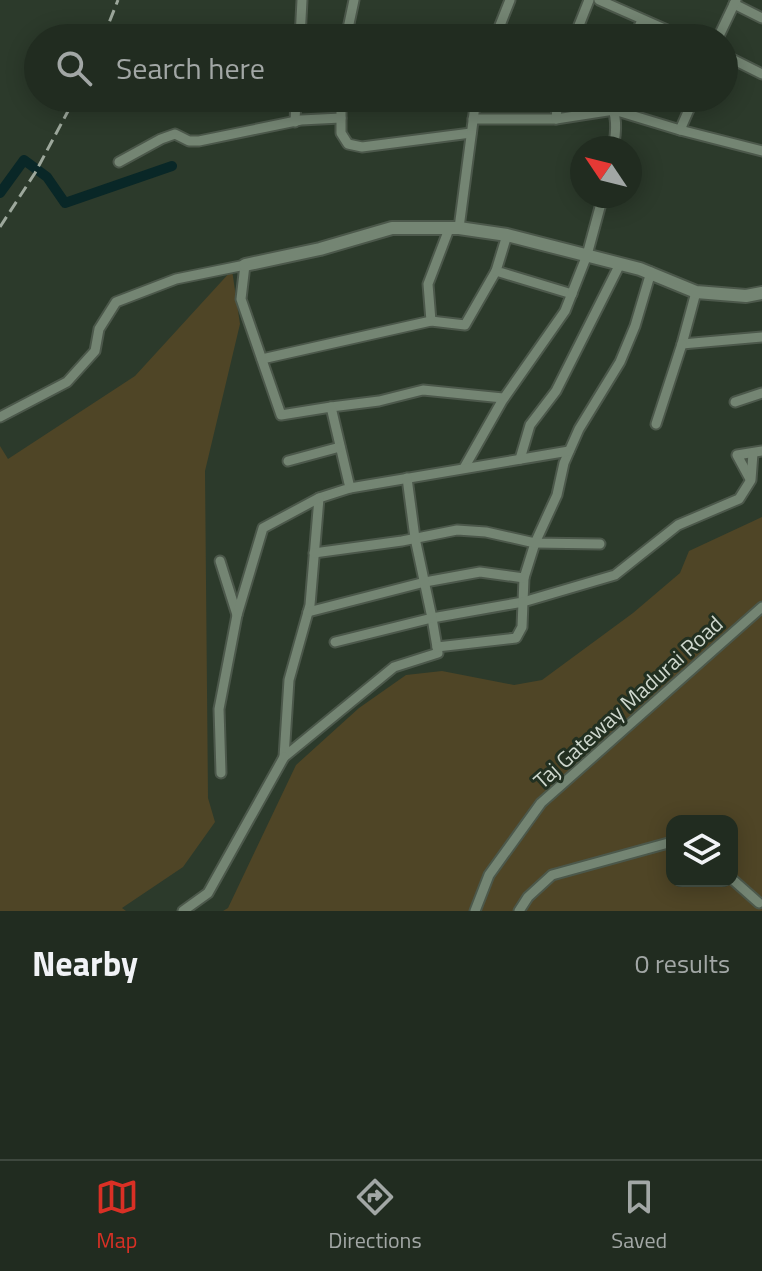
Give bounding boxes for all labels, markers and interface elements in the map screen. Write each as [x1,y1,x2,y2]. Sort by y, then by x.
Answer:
search box [24,24,738,112]
text: Search here [116,45,265,91]
icon: search [52,46,96,90]
north arrow [570,136,642,208]
street label: Taj Gateway Madurai Road [525,607,731,797]
map controls [666,815,738,887]
button: layers [666,815,738,887]
text: Nearby [32,937,138,989]
text: 0 results [635,944,730,983]
tab: Map [95,1175,139,1257]
tab: Directions [328,1175,422,1257]
tab: Saved [611,1175,667,1257]

